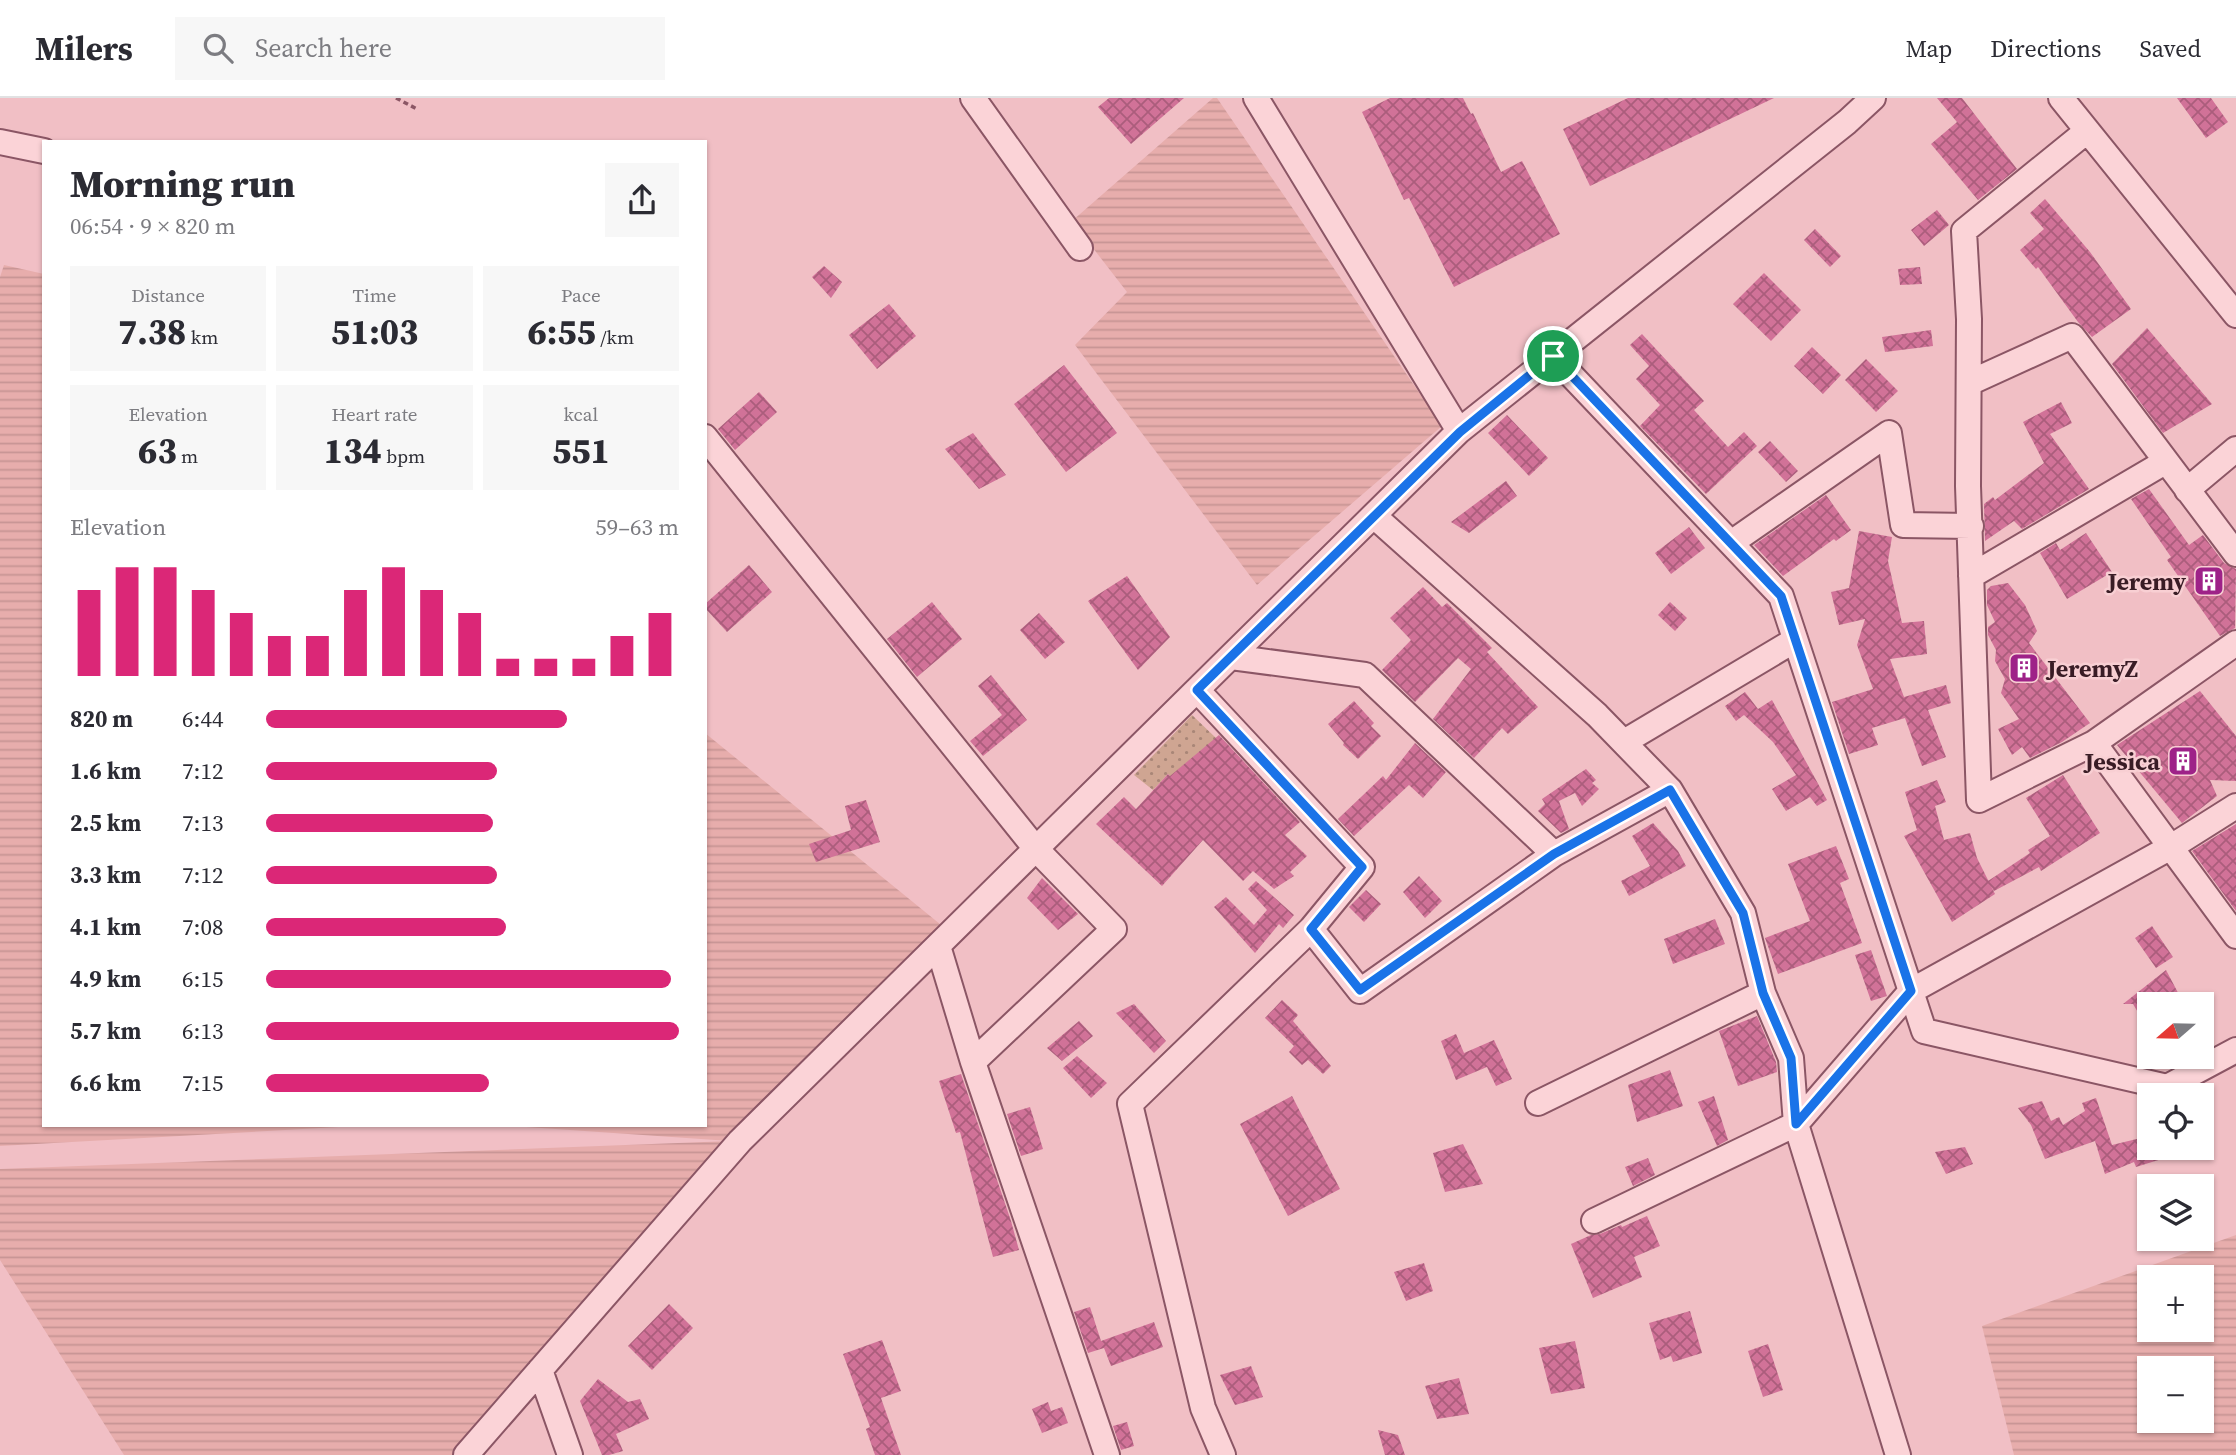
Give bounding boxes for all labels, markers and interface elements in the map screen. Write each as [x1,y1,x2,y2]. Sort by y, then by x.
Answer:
search box [175,17,665,80]
text: Milers [35,26,133,71]
icon: search [199,29,237,67]
text: Search here [255,30,392,66]
text: Map [1905,32,1952,65]
text: Directions [1990,32,2101,65]
text: Saved [2139,32,2201,65]
text: Morning run [70,158,295,210]
button: share [605,163,679,237]
text: 06:54 · 9 × 820 m [70,210,236,242]
text: Distance [131,282,205,308]
text: Time [353,282,396,308]
text: Pace [561,282,601,308]
text: 7.38 [118,308,186,356]
text: 51:03 [331,308,418,356]
text: 6:55 [528,308,596,356]
text: km [186,324,218,350]
text: /km [596,324,634,350]
pin [1523,326,1583,386]
icon: arrive [1534,337,1572,375]
text: Elevation [128,401,208,427]
text: Heart rate [331,401,418,427]
text: kcal [564,401,598,427]
text: 63 [138,427,177,475]
text: 134 [324,427,382,475]
text: 551 [552,427,610,475]
text: m [177,443,198,469]
text: bpm [382,443,425,469]
text: Elevation [70,511,166,543]
text: 59–63 m [595,511,679,543]
building icon: Jeremy [2192,564,2226,598]
place label: Jeremy [2106,565,2186,598]
building icon: JeremyZ [2007,651,2041,685]
place label: JeremyZ [2045,652,2139,685]
text: 820 m [70,703,133,735]
text: 6:44 [182,703,223,735]
building icon: Jessica [2166,744,2200,778]
place label: Jessica [2082,745,2160,778]
text: 1.6 km [70,755,141,787]
text: 7:12 [182,755,223,787]
text: 2.5 km [70,807,141,839]
text: 7:13 [182,807,223,839]
text: 3.3 km [70,859,141,891]
text: 7:12 [182,859,223,891]
text: 4.1 km [70,911,141,943]
text: 7:08 [182,911,223,943]
text: 4.9 km [70,963,141,995]
text: 6:15 [182,963,223,995]
north arrow [2137,992,2214,1069]
map controls [2137,992,2214,1433]
text: 5.7 km [70,1015,141,1047]
text: 6:13 [182,1015,223,1047]
text: 6.6 km [70,1067,141,1099]
text: 7:15 [182,1067,223,1099]
button: locate [2137,1083,2214,1160]
button: layers [2137,1174,2214,1251]
button: + [2137,1265,2214,1342]
button: − [2137,1356,2214,1433]

